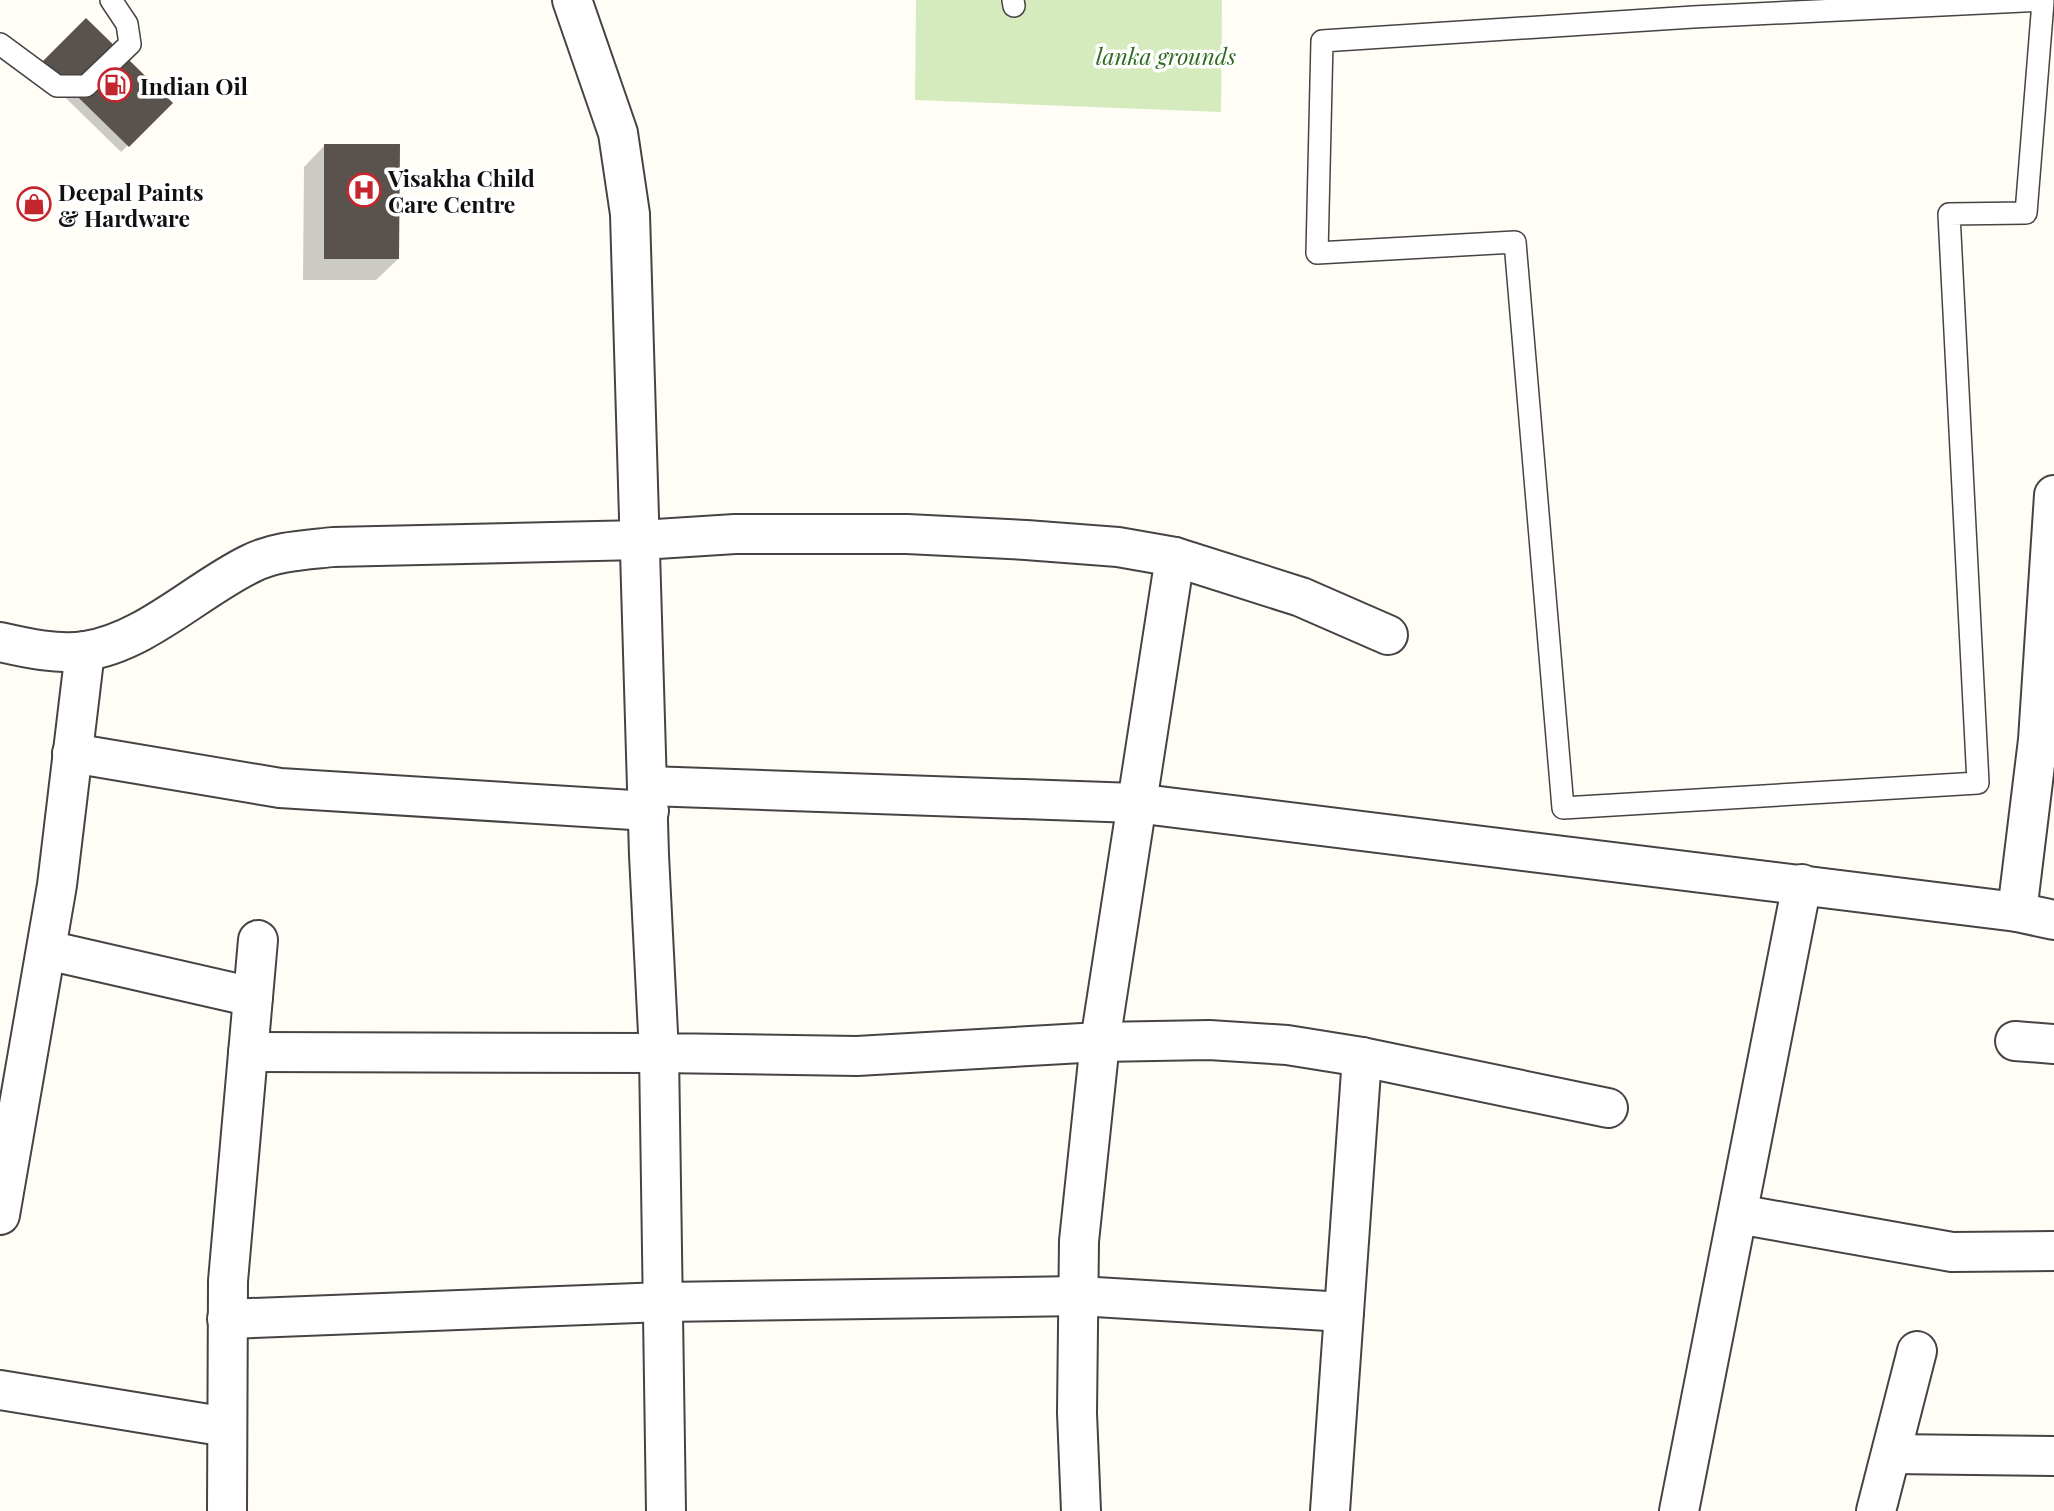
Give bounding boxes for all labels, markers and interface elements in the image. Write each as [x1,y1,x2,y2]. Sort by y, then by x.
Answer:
park label: lanka grounds [1096,40,1236,71]
fuel station icon: Indian Oil [96,66,134,104]
place label: Indian Oil [140,70,248,101]
place label: Visakha Child Care Centre [387,162,535,219]
hospital icon: Visakha Child Care Centre [345,171,383,209]
place label: Deepal Paints & Hardware [58,176,204,233]
shop icon: Deepal Paints & Hardware [15,185,53,223]

